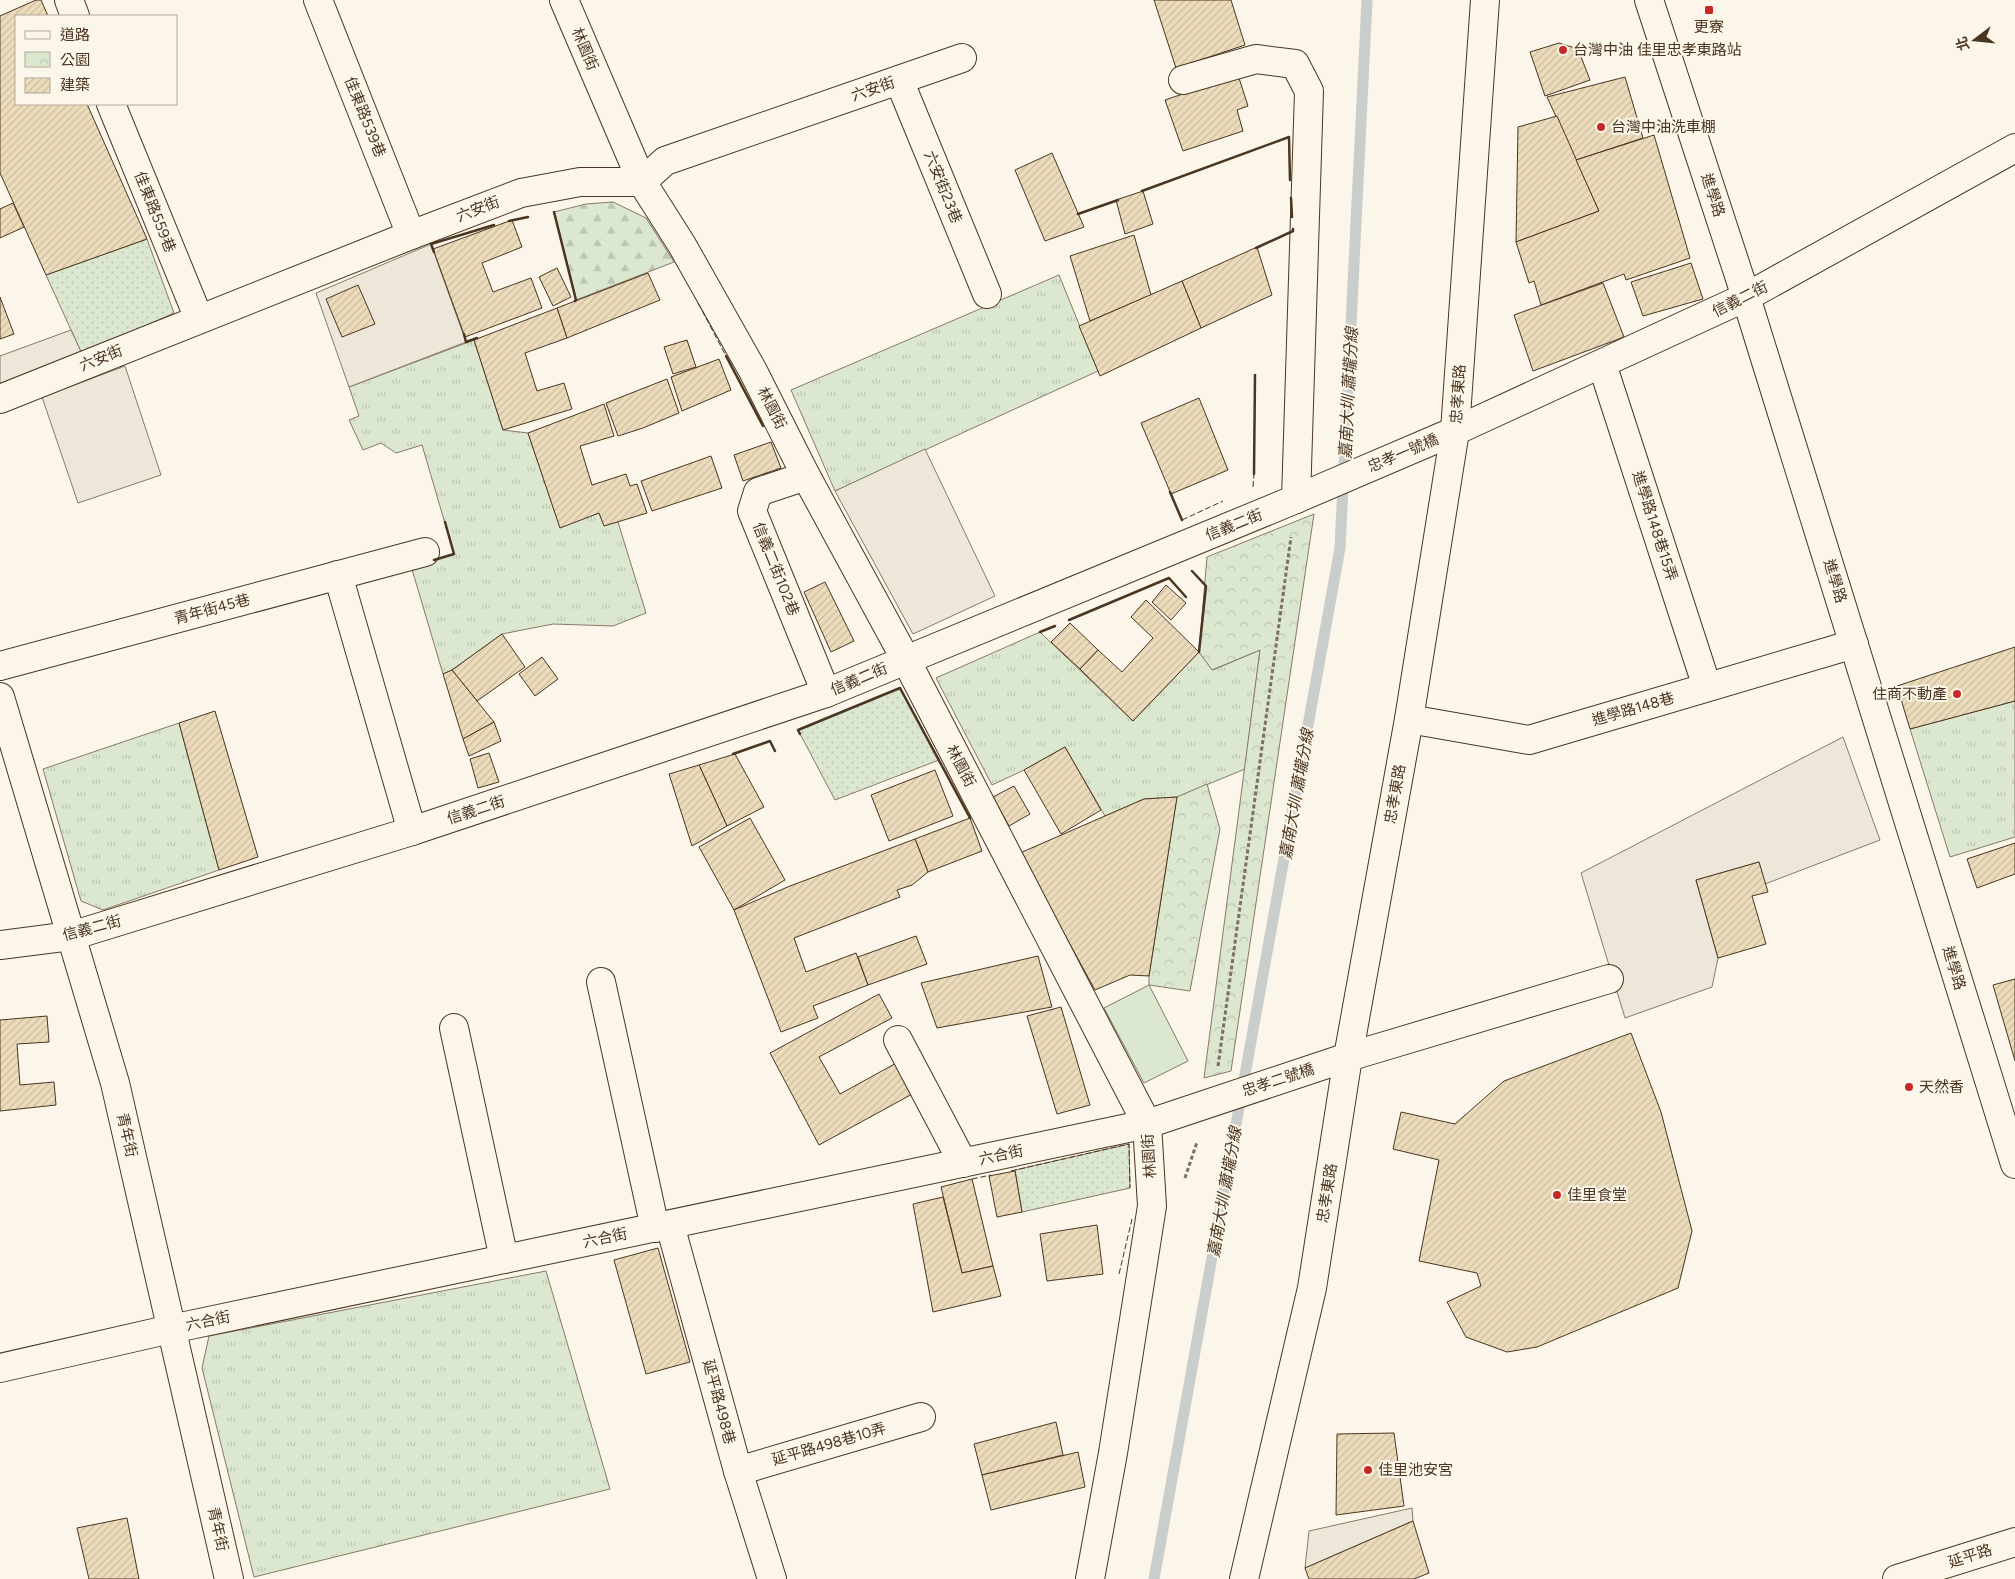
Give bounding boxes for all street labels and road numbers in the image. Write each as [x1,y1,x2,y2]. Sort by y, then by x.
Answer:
street label: 林園街 [568,25,602,73]
street label: 六安街 [849,73,897,105]
street label: 佳東路539巷 [341,74,389,160]
street label: 六安街23巷 [920,148,966,226]
street label: 佳東路559巷 [131,169,179,255]
street label: 進學路 [1697,171,1729,219]
street label: 六安街 [454,193,502,225]
street label: 信義二街 [1709,277,1771,321]
street label: 六安街 [77,341,125,375]
street label: 忠孝東路 [1447,363,1469,425]
street label: 林園街 [754,384,790,432]
street label: 忠孝一號橋 [1365,430,1441,476]
street label: 進學路148巷15弄 [1629,469,1681,583]
street label: 信義二街 [1203,505,1265,545]
street label: 信義二街102巷 [749,520,803,618]
street label: 進學路 [1820,557,1850,605]
street label: 青年街45巷 [172,590,252,628]
street label: 信義二街 [828,659,890,699]
street label: 進學路148巷 [1590,689,1676,729]
street label: 林園街 [942,742,980,790]
street label: 忠孝東路 [1381,763,1409,825]
street label: 信義二街 [445,792,507,828]
street label: 信義二街 [61,912,123,944]
street label: 進學路 [1939,944,1969,992]
street label: 忠孝二號橋 [1240,1060,1316,1100]
street label: 青年街 [113,1111,141,1159]
street label: 林園街 [1138,1133,1160,1179]
street label: 六合街 [977,1142,1025,1168]
street label: 忠孝東路 [1313,1162,1341,1224]
street label: 六合街 [581,1225,629,1251]
street label: 六合街 [184,1308,232,1334]
street label: 延平路498巷 [699,1358,739,1446]
street label: 延平路498巷10弄 [770,1419,888,1469]
street label: 青年街 [204,1505,232,1553]
street label: 延平路 [1946,1540,1994,1572]

